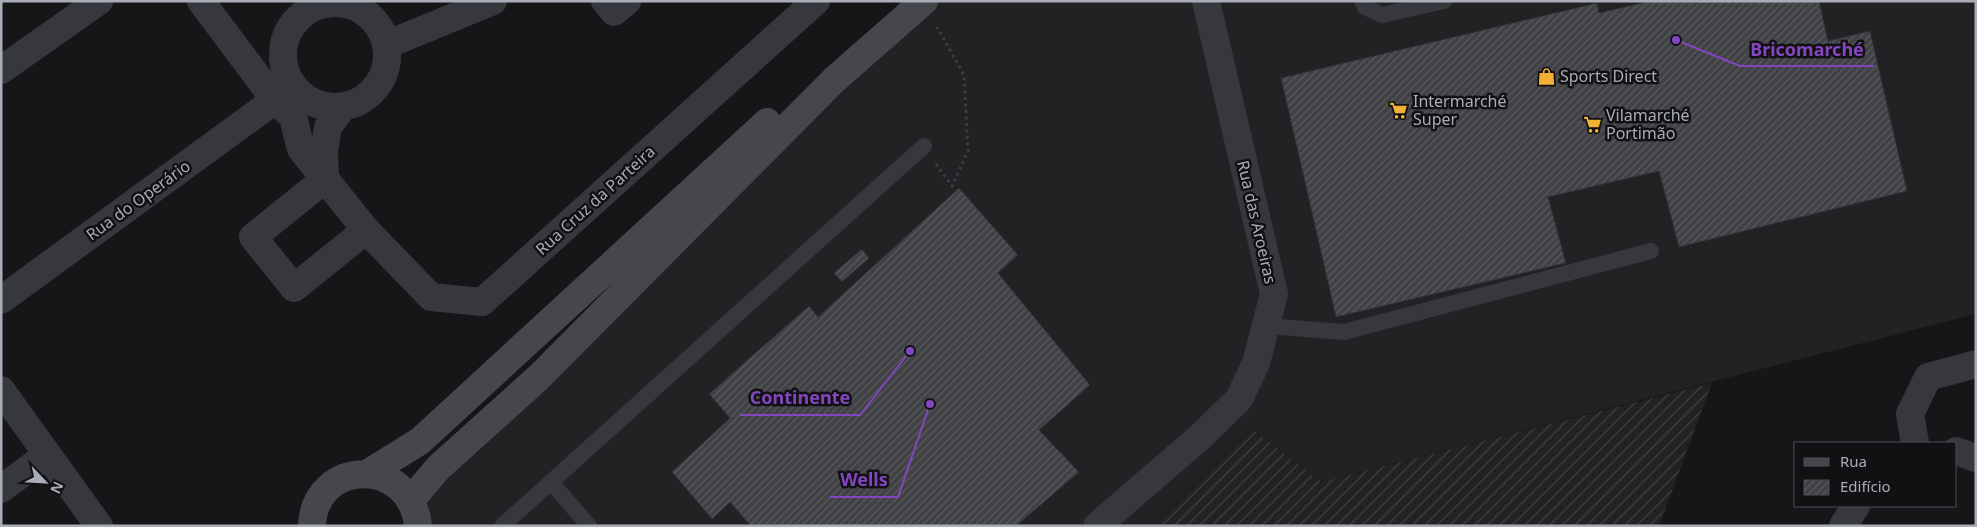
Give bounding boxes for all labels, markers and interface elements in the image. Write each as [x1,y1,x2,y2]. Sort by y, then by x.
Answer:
callout: Bricomarché [1740,33,1874,66]
text: Bricomarché [1750,37,1864,61]
place label: Sports Direct [1560,65,1657,87]
shop icon: Sports Direct [1536,66,1556,86]
place label: Intermarché Super [1413,90,1507,130]
supermarket icon: Intermarché Super [1389,100,1409,120]
place label: Vilamarché Portimão [1606,104,1690,144]
supermarket icon: Vilamarché Portimão [1582,114,1602,134]
street label: Rua Cruz da Parteira [531,140,659,260]
street label: Rua do Operário [81,155,195,245]
street label: Rua das Aroeiras [1232,158,1282,286]
callout: Continente [740,382,860,415]
text: Continente [750,385,850,409]
legend [1794,442,1957,507]
text: Rua [1840,451,1867,471]
north arrow [20,457,70,507]
callout: Wells [830,464,898,497]
text: Wells [840,467,888,491]
text: Edifício [1840,476,1891,496]
text: N [46,479,68,497]

